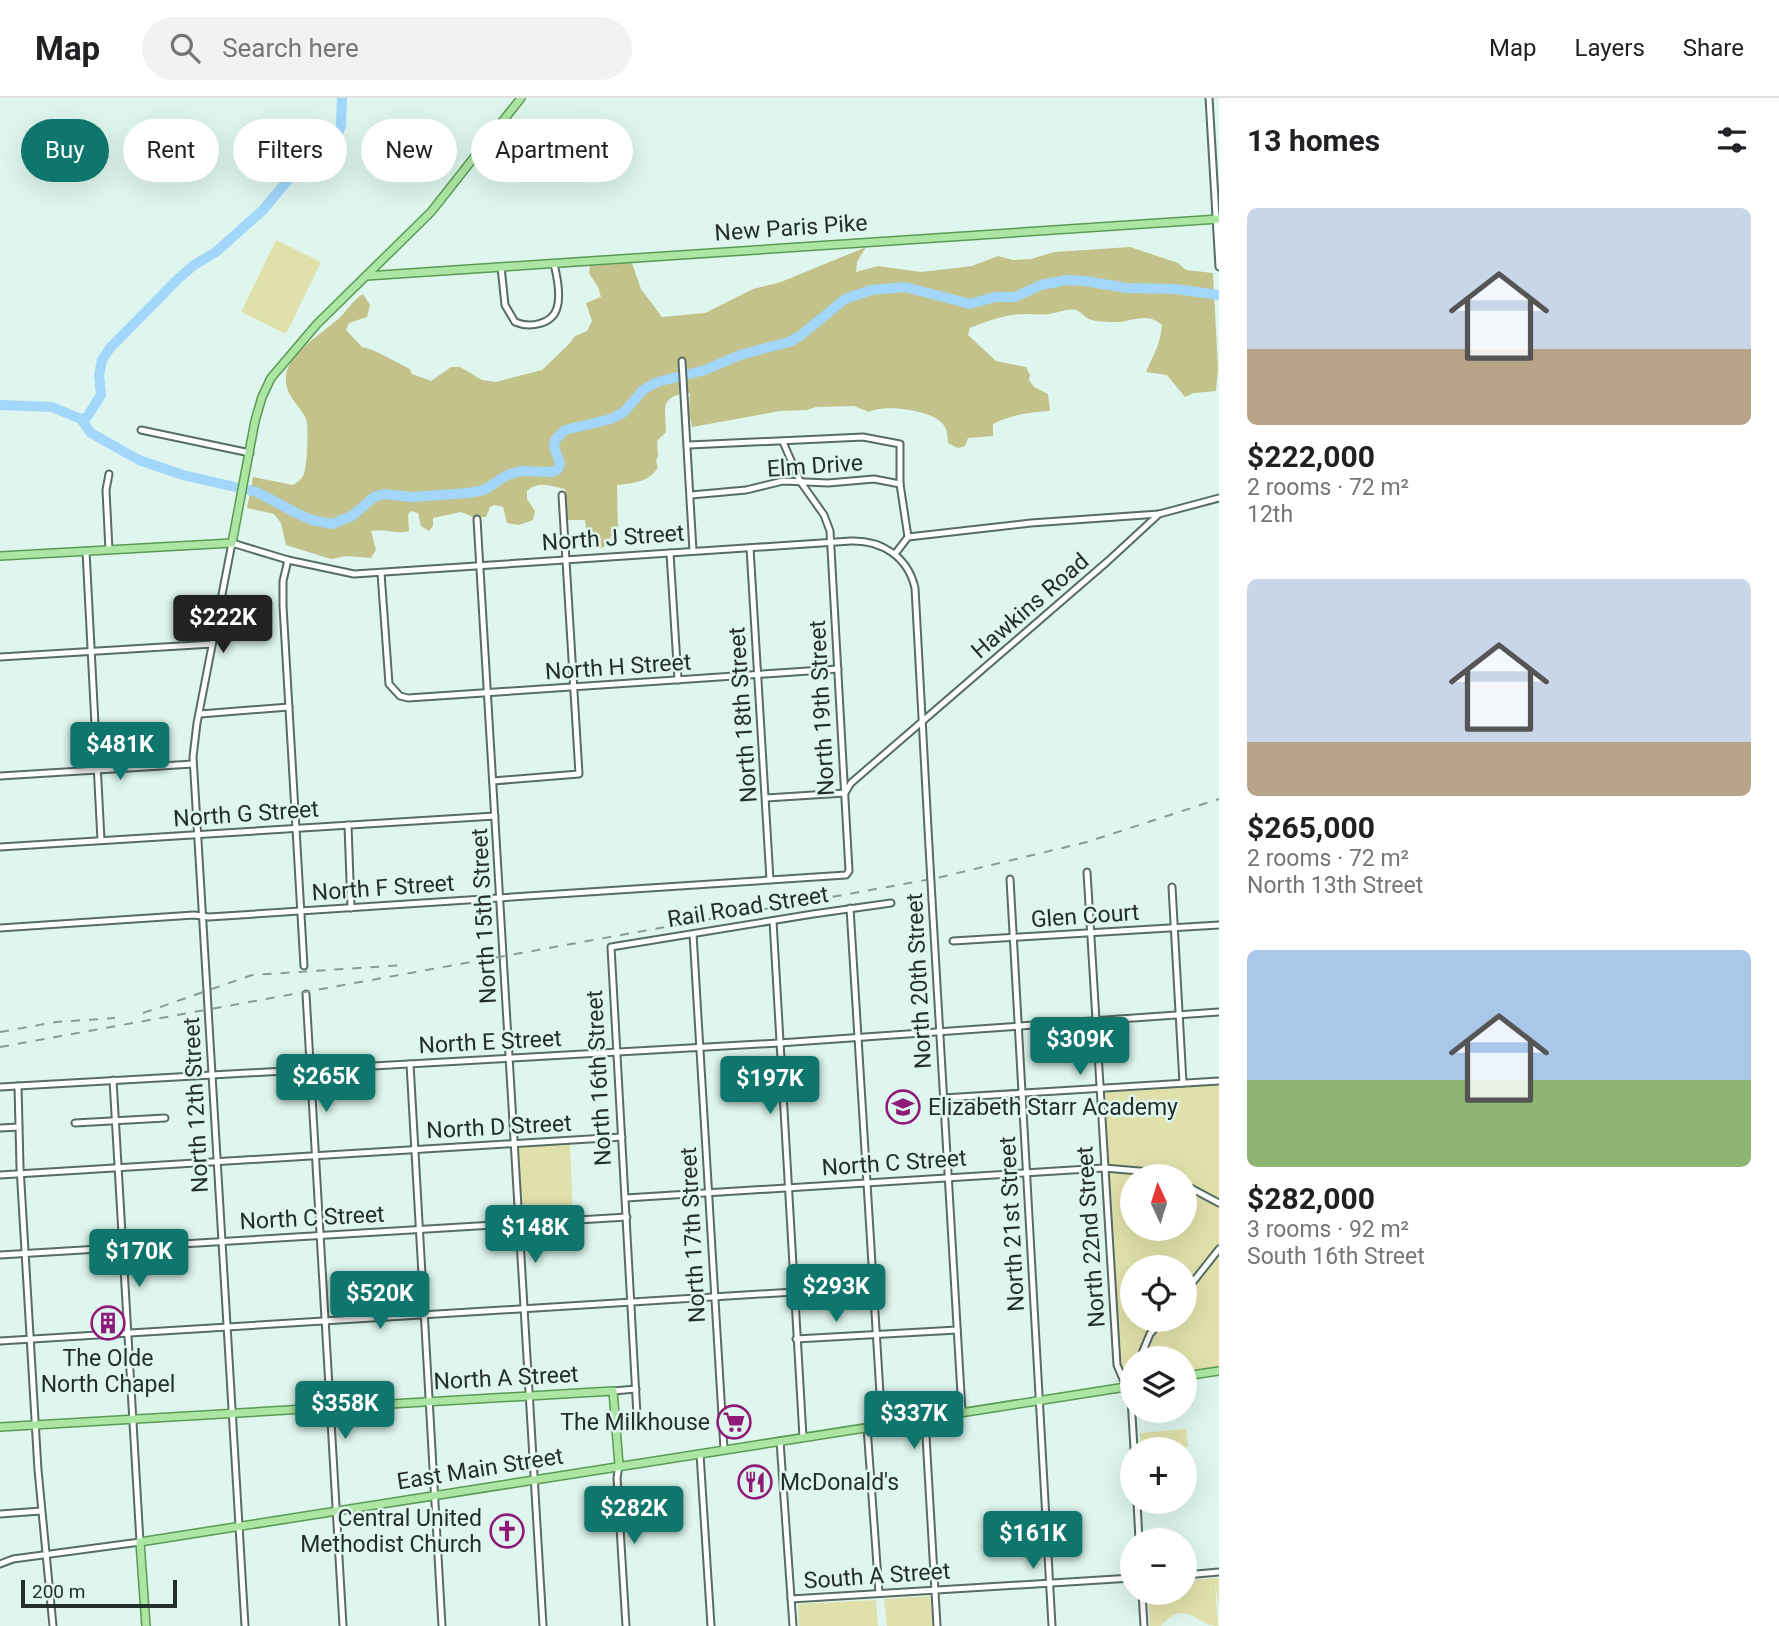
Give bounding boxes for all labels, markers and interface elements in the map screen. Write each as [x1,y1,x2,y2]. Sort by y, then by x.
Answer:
search box [142,17,632,80]
text: Map [35,29,100,68]
icon: search [166,29,204,67]
text: Search here [222,33,359,63]
text: Map [1489,34,1537,62]
text: Layers [1575,34,1645,62]
text: Share [1683,34,1744,62]
chip: Buy [21,119,109,182]
chip: Rent [123,119,219,182]
chip: Filters [233,119,347,182]
chip: New [361,119,457,182]
chip: Apartment [471,119,633,182]
icon: filters [1713,121,1751,159]
text: 13 homes [1247,123,1380,158]
street label: New Paris Pike [714,209,868,247]
icon: home [1436,253,1562,379]
text: $222,000 [1247,439,1375,474]
street label: Elm Drive [766,449,864,483]
text: 2 rooms · 72 m² [1247,474,1409,501]
text: 12th [1247,501,1293,528]
street label: North J Street [541,520,685,556]
street label: Hawkins Road [966,548,1094,664]
pin: $222K [174,596,272,655]
text: $222K [189,604,257,631]
street label: North 19th Street [804,619,840,797]
icon: home [1436,624,1562,750]
street label: North 18th Street [723,626,763,804]
street label: North H Street [544,648,692,686]
pin: $481K [71,722,169,782]
text: $481K [86,731,154,758]
street label: North G Street [172,795,320,833]
text: $265,000 [1247,810,1375,845]
street label: North 15th Street [466,827,502,1005]
text: 2 rooms · 72 m² [1247,845,1409,872]
street label: North F Street [311,870,455,906]
text: North 13th Street [1247,872,1423,899]
street label: Rail Road Street [666,881,830,933]
street label: North 20th Street [901,892,937,1070]
street label: Glen Court [1030,899,1140,933]
street label: North 16th Street [581,989,617,1167]
icon: home [1436,995,1562,1121]
street label: North 12th Street [178,1016,214,1194]
pin: $309K [1031,1018,1129,1077]
street label: North E Street [418,1025,562,1059]
text: $309K [1046,1026,1114,1053]
pin: $265K [277,1054,375,1114]
pin: $197K [721,1056,819,1116]
text: $265K [292,1063,360,1090]
text: $197K [736,1065,804,1092]
school or university icon: Elizabeth Starr Academy [884,1088,922,1126]
place label: Elizabeth Starr Academy [928,1094,1178,1121]
street label: North D Street [426,1110,572,1144]
street label: North 21st Street [994,1136,1030,1312]
street label: North C Street [821,1144,967,1182]
street label: North 22nd Street [1071,1145,1111,1329]
street label: North 17th Street [675,1146,711,1324]
north arrow [1120,1164,1197,1241]
map controls [1120,1164,1197,1605]
text: $282,000 [1247,1181,1375,1216]
street label: North C Street [239,1201,385,1235]
pin: $148K [486,1206,584,1265]
text: $148K [501,1214,569,1241]
text: 3 rooms · 92 m² [1247,1216,1409,1243]
pin: $170K [90,1230,188,1289]
text: $170K [105,1238,173,1265]
text: South 16th Street [1247,1243,1425,1270]
button: locate [1120,1255,1197,1332]
pin: $293K [787,1264,885,1324]
pin: $520K [331,1272,429,1331]
text: $293K [802,1273,870,1300]
text: $520K [346,1280,414,1307]
building icon: The Olde North Chapel [89,1304,127,1342]
place label: The Olde North Chapel [41,1345,175,1398]
button: layers [1120,1346,1197,1423]
street label: North A Street [433,1361,579,1395]
pin: $358K [296,1382,394,1441]
text: $358K [311,1390,379,1417]
pin: $337K [865,1392,963,1451]
text: $337K [880,1400,948,1427]
supermarket icon: The Milkhouse [715,1403,753,1441]
place label: The Milkhouse [560,1409,710,1436]
button: + [1120,1437,1197,1514]
street label: East Main Street [395,1443,565,1495]
restaurant icon: McDonald's [736,1463,774,1501]
place label: McDonald's [780,1469,899,1496]
pin: $282K [585,1486,683,1546]
text: $282K [600,1495,668,1522]
place label: Central United Methodist Church [300,1505,482,1558]
church icon: Central United Methodist Church [488,1512,526,1550]
pin: $161K [984,1512,1082,1571]
text: $161K [999,1520,1067,1547]
button: − [1120,1528,1197,1605]
street label: South A Street [803,1557,951,1595]
scale bar [21,1577,177,1609]
text: 200 m [32,1580,85,1603]

